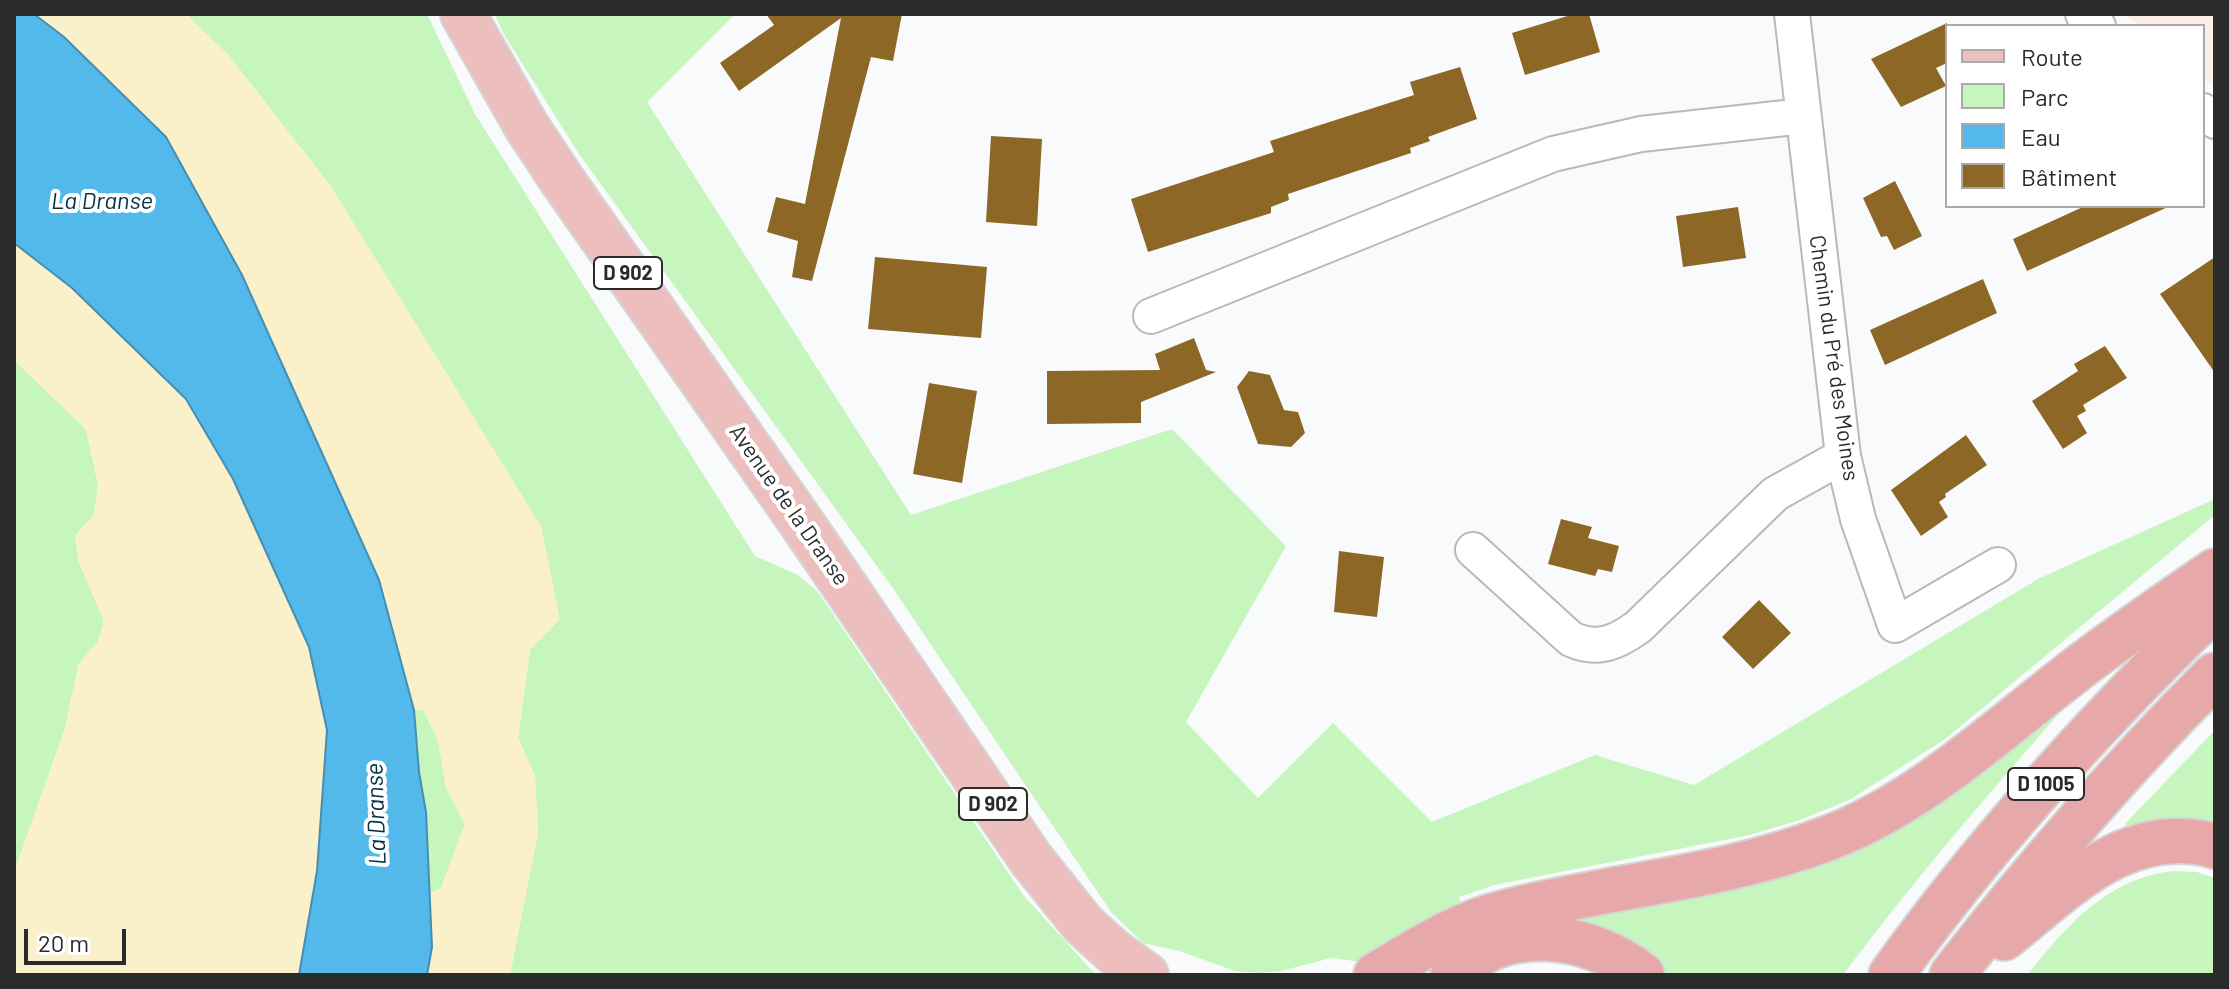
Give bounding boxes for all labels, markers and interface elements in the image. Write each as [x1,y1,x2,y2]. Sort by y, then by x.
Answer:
legend [1945,24,2205,208]
text: Route [2021,42,2083,71]
text: Parc [2021,82,2069,111]
text: Eau [2021,122,2061,151]
text: Bâtiment [2021,162,2117,191]
water label: La Dranse [51,187,153,215]
street label: Chemin du Pré des Moines [1804,233,1864,483]
road number: D 902 [594,257,662,289]
street label: Avenue de la Dranse [724,420,854,590]
water label: La Dranse [360,763,392,865]
road number: D 1005 [2008,768,2084,800]
road number: D 902 [959,788,1027,820]
scale bar [28,913,130,963]
text: 20 m [38,928,89,957]

